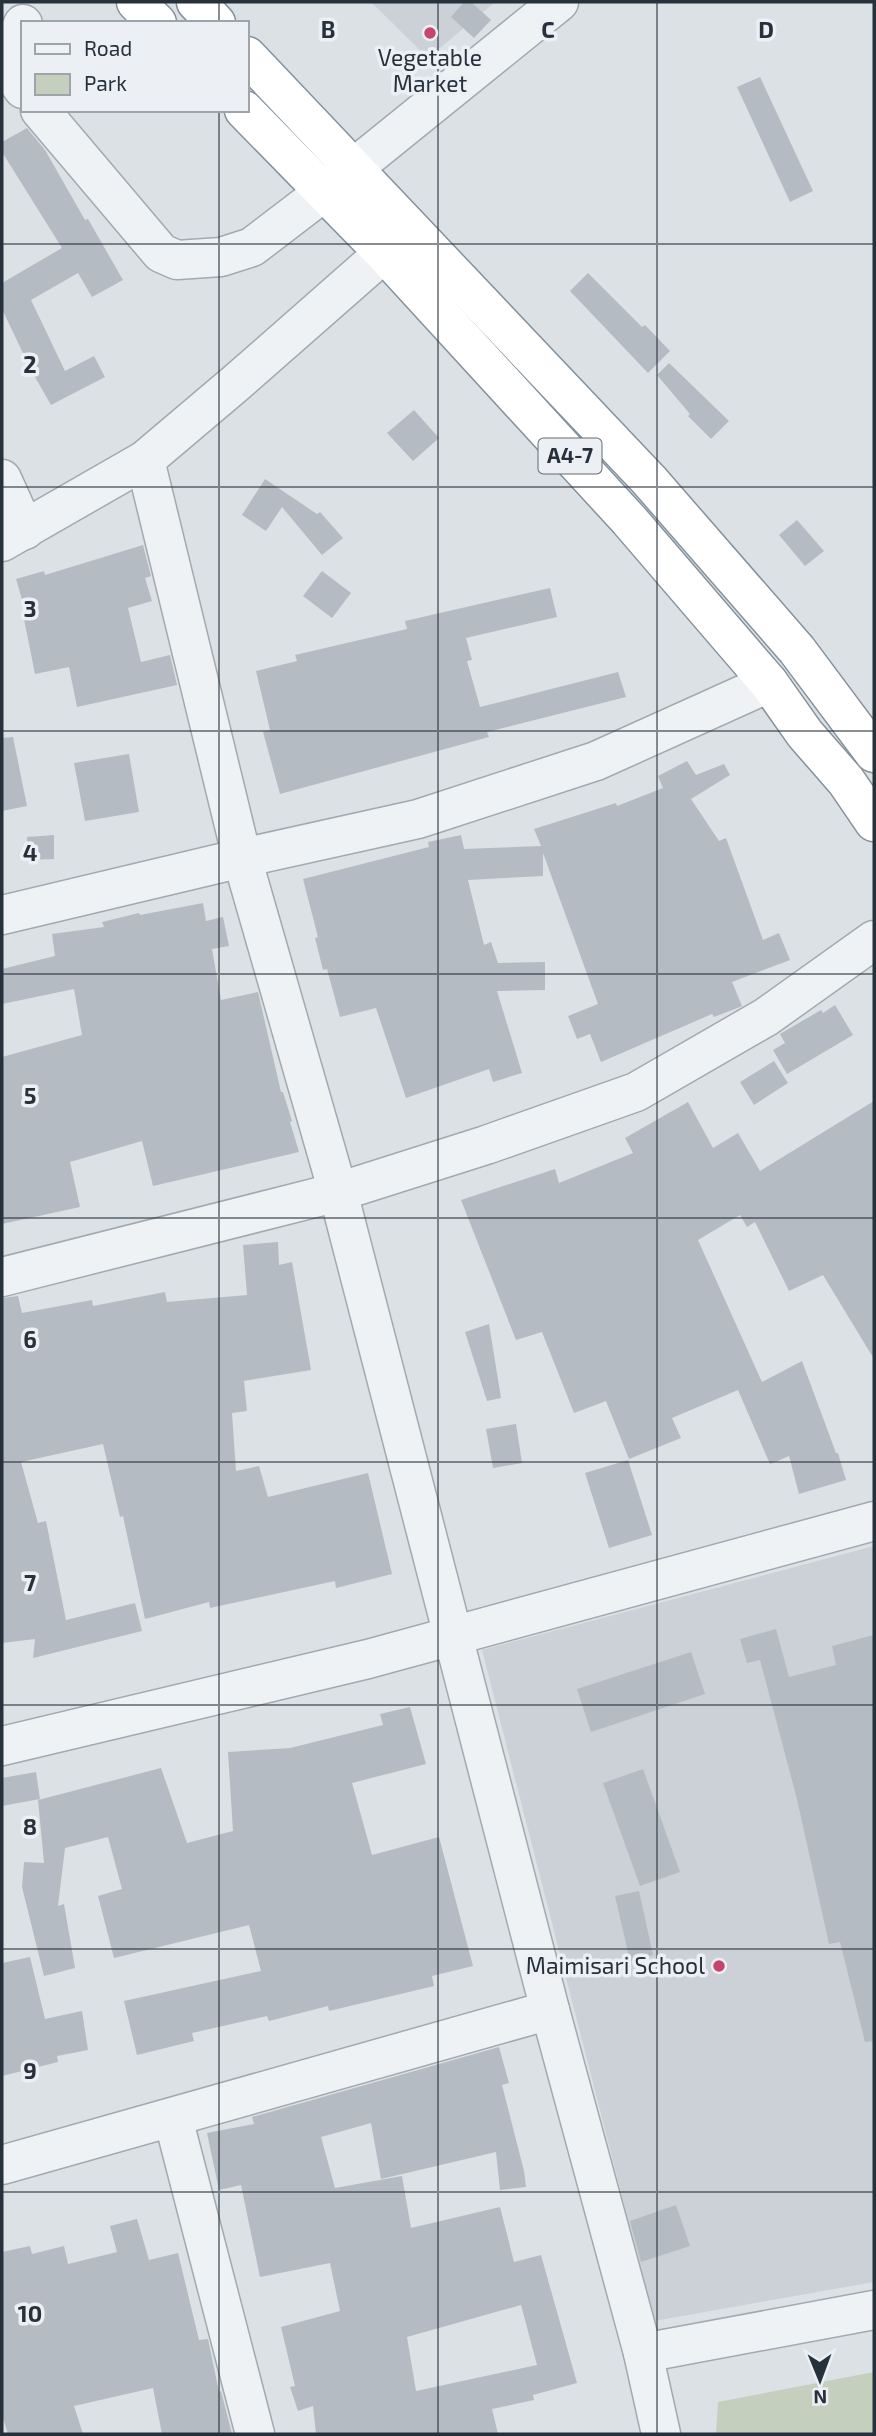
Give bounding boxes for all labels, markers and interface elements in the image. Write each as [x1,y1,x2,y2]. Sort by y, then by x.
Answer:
text: B [321,15,335,43]
text: C [541,15,555,43]
text: D [758,15,774,43]
legend [21,21,248,112]
marker: Vegetable Market [422,25,438,41]
text: Road [84,35,132,60]
place label: Vegetable Market [378,43,482,97]
text: Park [84,70,127,95]
text: 2 [23,350,37,378]
road number: A4-7 [538,438,602,474]
text: 3 [23,594,37,622]
text: 4 [23,838,37,866]
text: 5 [24,1081,36,1109]
text: 6 [23,1325,37,1353]
text: 7 [24,1568,36,1596]
text: 8 [23,1812,37,1840]
place label: Maimisari School [526,1951,705,1979]
marker: Maimisari School [711,1958,727,1974]
text: 9 [23,2056,37,2084]
text: 10 [18,2299,42,2327]
north arrow [785,2345,855,2415]
text: N [813,2386,827,2409]

